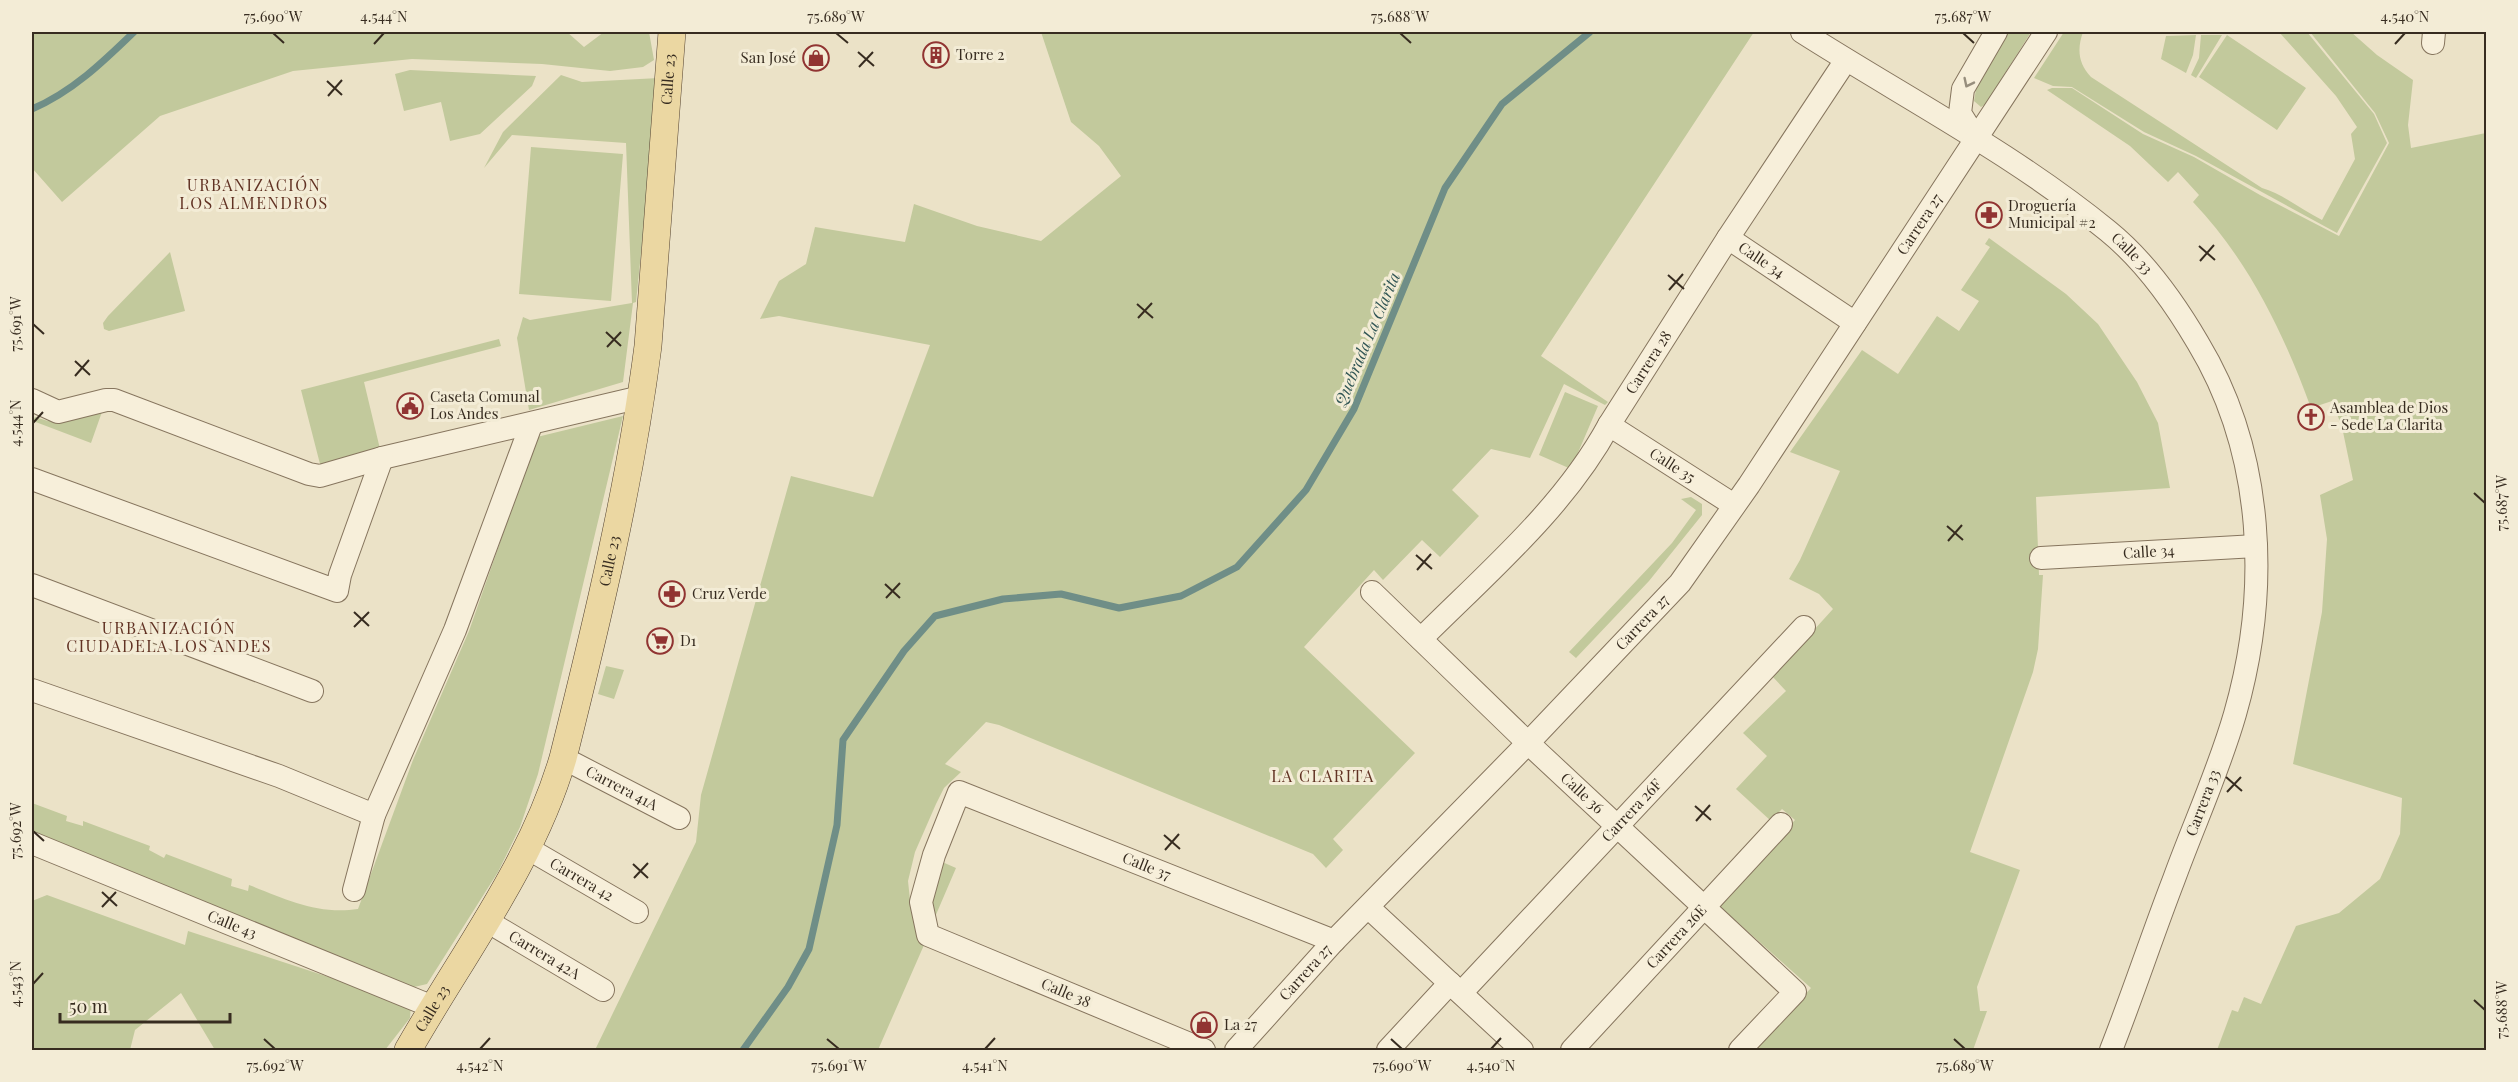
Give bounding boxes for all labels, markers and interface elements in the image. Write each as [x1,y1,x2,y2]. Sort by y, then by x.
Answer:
text: 75.690°W [244,6,303,26]
text: 4.544°N [360,6,408,26]
text: 75.689°W [807,6,865,26]
text: 75.688°W [1371,6,1429,26]
text: 75.687°W [1935,6,1992,26]
text: 4.540°N [2381,6,2430,26]
building icon: Torre 2 [921,40,951,70]
shop icon: San José [801,43,831,73]
place label: Torre 2 [956,44,1004,64]
place label: San José [741,47,796,67]
street label: Calle 23 [655,52,679,106]
one-way arrow [1963,76,1975,87]
district label: URBANIZACIÓN LOS ALMENDROS [179,174,329,213]
street label: Carrera 27 [1892,189,1946,258]
place label: Droguería Municipal #2 [2008,195,2096,232]
pharmacy icon: Droguería Municipal #2 [1974,200,2004,230]
street label: Calle 33 [2108,227,2158,278]
street label: Calle 34 [1735,237,1789,282]
water label: Quebrada La Clarita [1329,269,1404,410]
text: 75.691°W [5,296,25,352]
street label: Carrera 28 [1620,326,1676,397]
place label: Caseta Comunal Los Andes [430,386,540,423]
public building icon: Caseta Comunal Los Andes [395,391,425,421]
place label: Asamblea de Dios - Sede La Clarita [2329,397,2448,434]
text: 4.544°N [5,399,25,447]
church icon: Asamblea de Dios - Sede La Clarita [2296,402,2326,432]
street label: Calle 35 [1646,443,1699,487]
text: 75.687°W [2491,474,2511,531]
street label: Calle 23 [594,533,624,588]
street label: Calle 34 [2122,540,2175,562]
pharmacy icon: Cruz Verde [657,579,687,609]
place label: Cruz Verde [692,583,767,603]
street label: Carrera 27 [1611,590,1673,654]
district label: URBANIZACIÓN CIUDADELA LOS ANDES [66,617,272,656]
supermarket icon: D1 [645,626,675,656]
place label: D1 [680,630,697,650]
street label: Carrera 41A [583,761,662,815]
district label: LA CLARITA [1271,765,1375,786]
street label: Carrera 33 [2180,766,2224,839]
street label: Calle 36 [1557,768,1609,818]
street label: Carrera 26F [1597,774,1666,846]
text: 75.692°W [5,802,25,859]
street label: Calle 37 [1120,847,1174,884]
street label: Carrera 42 [546,852,617,905]
street label: Carrera 26E [1641,900,1710,973]
street label: Calle 43 [205,905,260,943]
street label: Carrera 42A [505,925,585,984]
street label: Carrera 27 [1274,939,1335,1005]
text: 4.543°N [5,960,25,1007]
street label: Calle 38 [1038,973,1094,1012]
street label: Calle 23 [410,981,454,1035]
text: 75.688°W [2491,981,2511,1039]
scale bar [60,986,230,1024]
text: 50 m [69,994,108,1018]
shop icon: La 27 [1189,1010,1219,1040]
place label: La 27 [1224,1014,1257,1034]
text: 75.692°W [247,1055,304,1075]
text: 4.542°N [456,1055,504,1075]
text: 75.691°W [811,1055,867,1075]
text: 4.541°N [962,1055,1008,1075]
text: 75.690°W [1373,1055,1432,1075]
text: 4.540°N [1467,1055,1516,1075]
text: 75.689°W [1936,1055,1994,1075]

